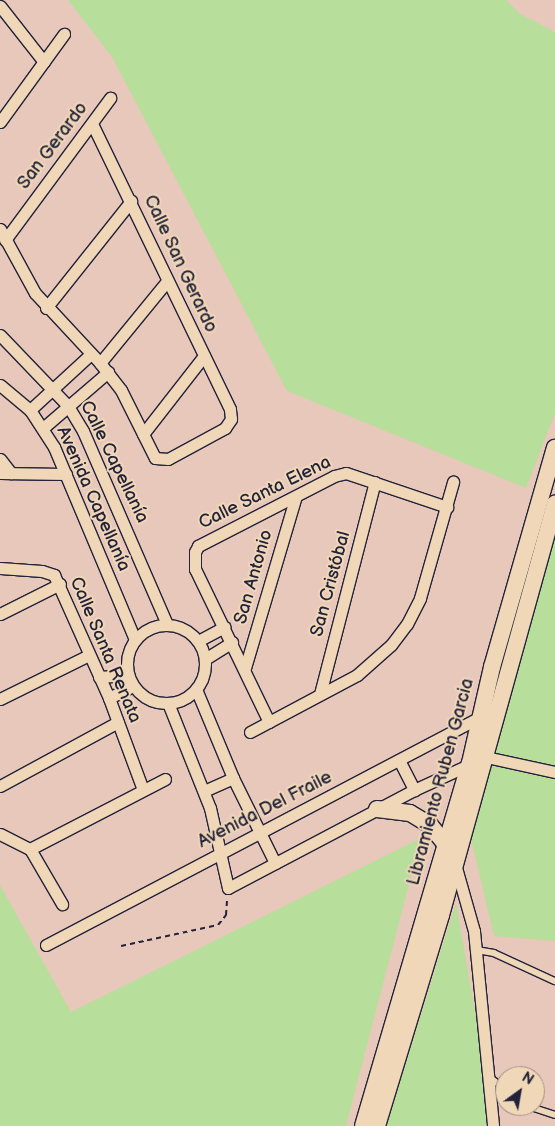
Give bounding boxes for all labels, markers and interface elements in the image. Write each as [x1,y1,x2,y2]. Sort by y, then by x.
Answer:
street label: San Gerardo [13,98,93,194]
street label: Calle San Gerardo [139,192,221,336]
street label: Calle Capellanía [75,397,153,527]
street label: Avenida Capellanía [51,423,135,575]
street label: Calle Santa Elena [195,452,335,534]
street label: San Antonio [230,527,278,627]
street label: San Cristóbal [307,529,355,639]
street label: Calle Santa Renata [64,574,146,726]
street label: Libramiento Ruben Garcia [403,676,479,888]
street label: Avenida Del Fraile [194,767,336,853]
north arrow [495,1066,545,1116]
text: N [519,1069,537,1089]

